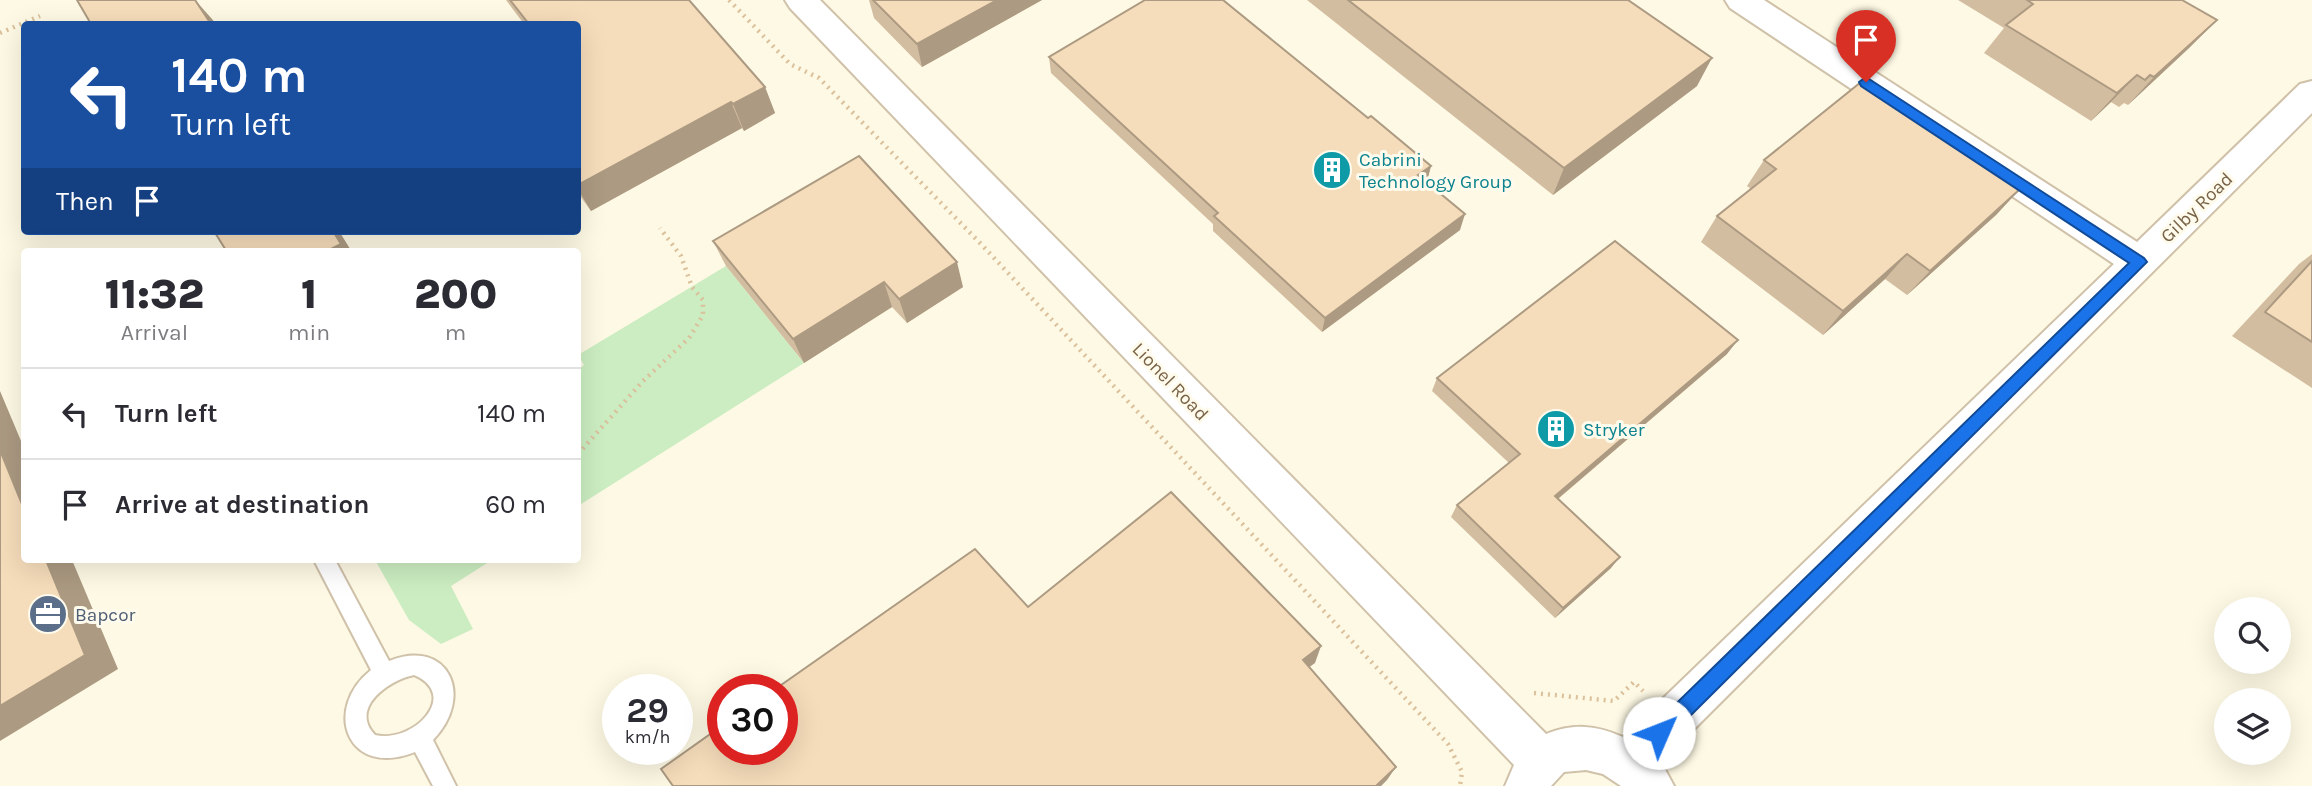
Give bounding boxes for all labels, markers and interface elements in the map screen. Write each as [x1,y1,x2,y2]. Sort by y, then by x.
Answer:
pin [1836,10,1896,82]
icon: arrive [1847,21,1885,59]
text: 140 m [171,47,308,104]
icon: left [56,49,147,140]
text: Turn left [171,106,291,143]
building icon: Cabrini Technology Group [1311,149,1353,191]
place label: Cabrini Technology Group [1359,149,1512,193]
street label: Gilby Road [2156,168,2237,247]
icon: arrive [128,182,166,220]
text: Then [56,186,114,217]
text: 11:32 [105,269,204,319]
text: 1 [301,269,317,319]
text: 200 [414,269,497,319]
text: Arrival [121,319,188,346]
text: min [288,319,330,346]
text: m [445,319,466,346]
street label: Lionel Road [1128,338,1213,425]
icon: left [56,395,94,433]
text: Turn left [115,398,217,429]
text: 140 m [477,398,546,429]
building icon: Stryker [1535,408,1577,450]
place label: Stryker [1583,419,1645,441]
icon: arrive [56,486,94,524]
text: Arrive at destination [115,489,369,520]
text: 60 m [485,489,546,520]
office icon: Bapcor [27,593,69,635]
map controls [2214,597,2291,765]
button: search [2214,597,2291,674]
place label: Bapcor [75,604,136,626]
speed limit sign: 30 [707,674,798,765]
button: layers [2214,688,2291,765]
text: 29 [626,690,669,731]
position arrow [1622,696,1696,770]
text: km/h [625,726,670,748]

